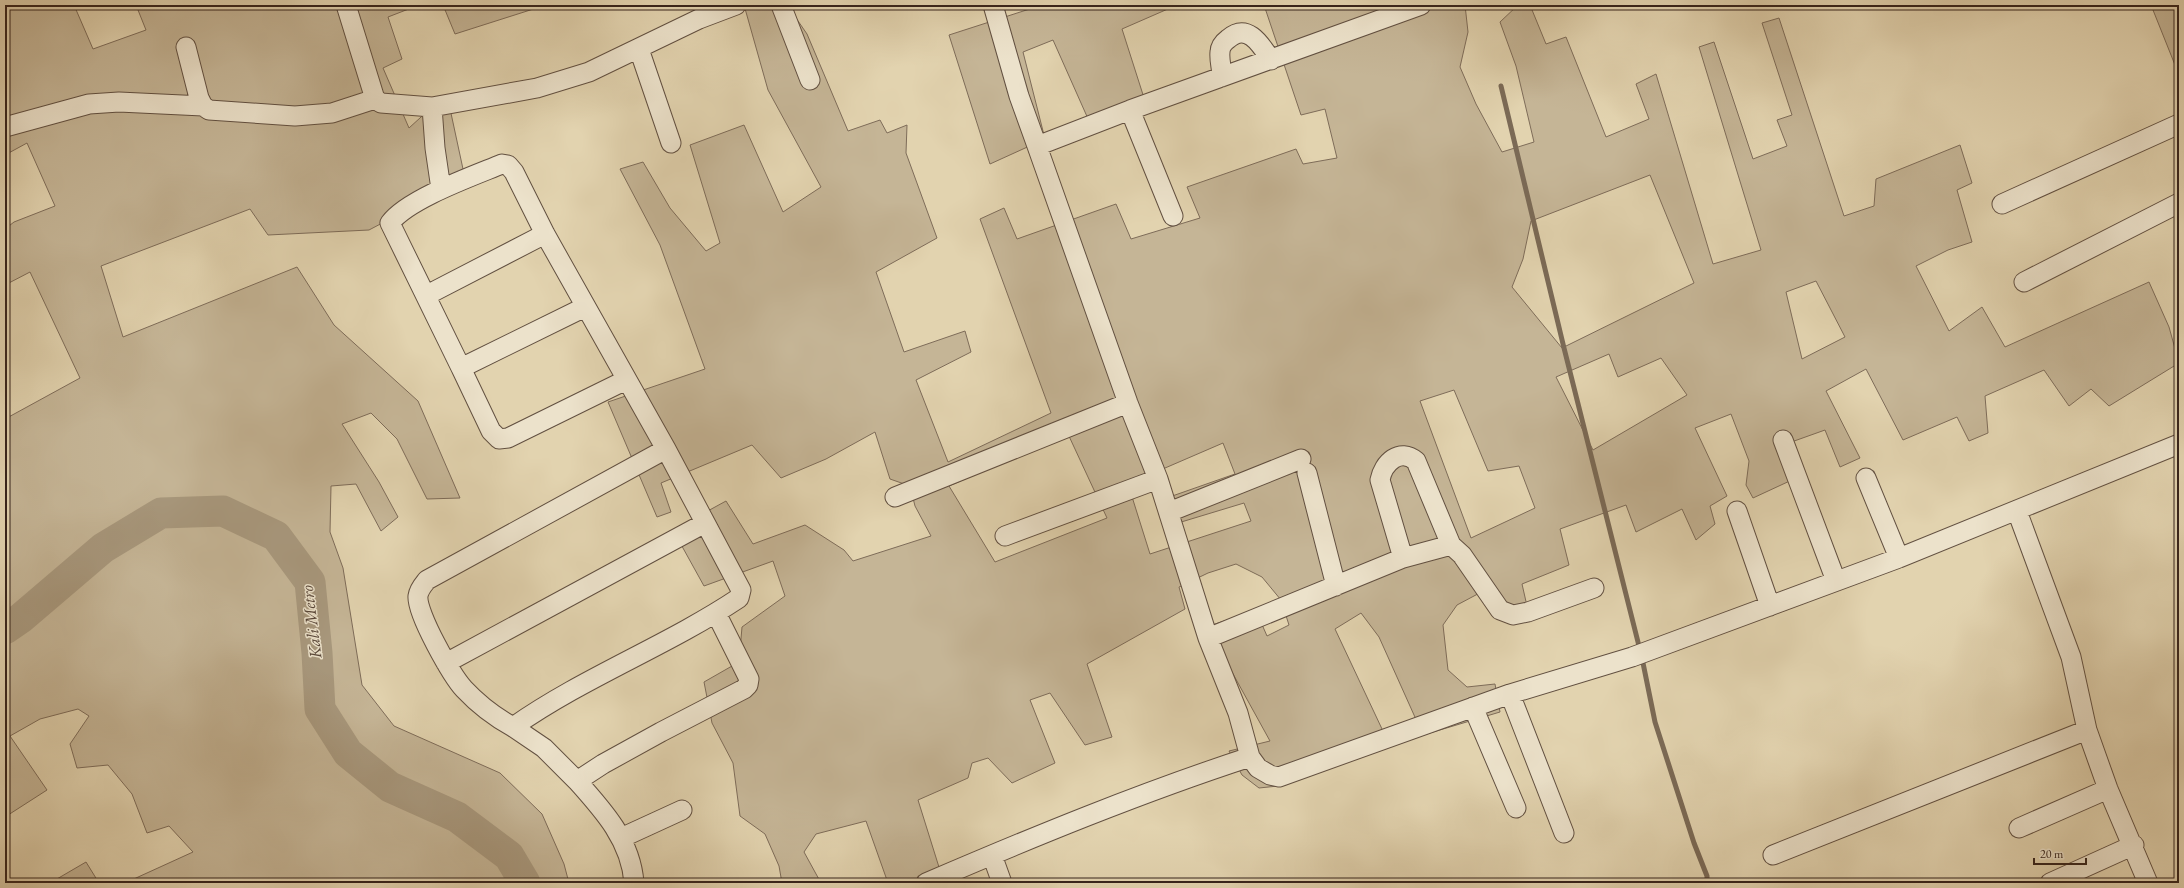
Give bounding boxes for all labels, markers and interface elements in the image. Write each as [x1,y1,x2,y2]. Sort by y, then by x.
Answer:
water label: Kali Metro [296,584,327,661]
scale bar [2034,840,2086,866]
text: 20 m [2040,846,2064,862]

